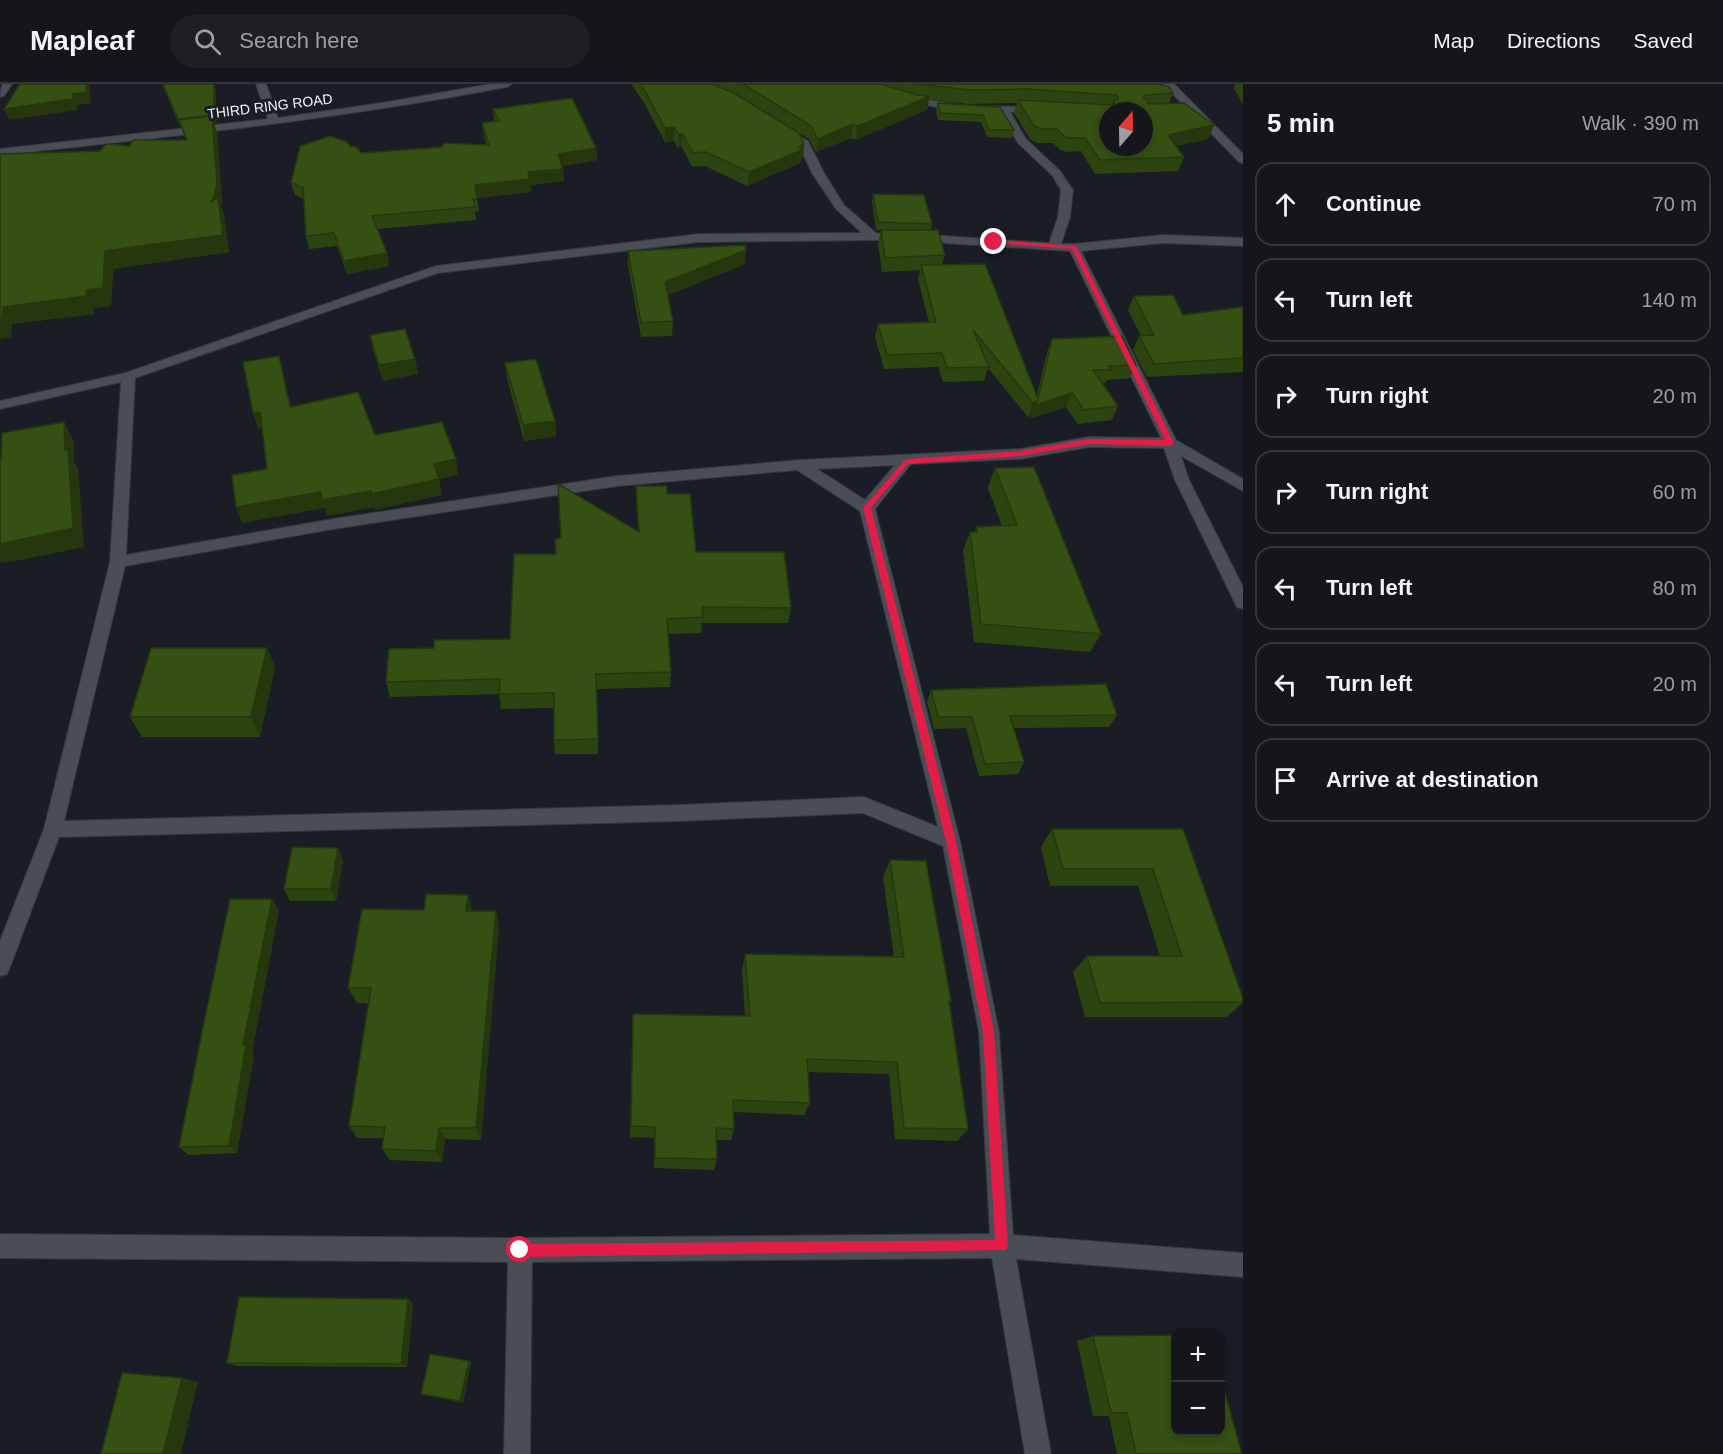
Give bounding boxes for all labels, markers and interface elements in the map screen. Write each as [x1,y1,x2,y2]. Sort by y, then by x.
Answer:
search box [170,14,590,68]
text: Mapleaf [30,25,134,56]
icon: search [191,25,224,58]
text: Search here [239,28,359,53]
text: Map [1433,29,1474,52]
text: Directions [1507,29,1600,52]
text: Saved [1633,29,1693,52]
street label: THIRD RING ROAD [206,90,334,122]
north arrow [1099,102,1153,156]
text: 5 min [1267,108,1335,138]
text: Walk · 390 m [1582,112,1699,134]
icon: ahead [1269,188,1302,221]
text: Continue [1326,191,1421,216]
text: 70 m [1653,193,1697,215]
route end [980,228,1006,254]
icon: left [1269,284,1302,317]
text: Turn left [1326,287,1412,312]
text: 140 m [1641,289,1697,311]
icon: right [1269,380,1302,413]
text: Turn right [1326,383,1428,408]
text: 20 m [1653,385,1697,407]
icon: right [1269,476,1302,509]
text: Turn right [1326,479,1428,504]
text: 60 m [1653,481,1697,503]
icon: left [1269,572,1302,605]
text: Turn left [1326,575,1412,600]
text: 80 m [1653,577,1697,599]
icon: left [1269,668,1302,701]
text: Turn left [1326,671,1412,696]
text: 20 m [1653,673,1697,695]
icon: arrive [1269,764,1302,797]
text: Arrive at destination [1326,767,1539,792]
route start [506,1236,532,1262]
map controls [1171,1328,1225,1436]
button: + [1171,1328,1225,1382]
button: − [1171,1382,1225,1436]

